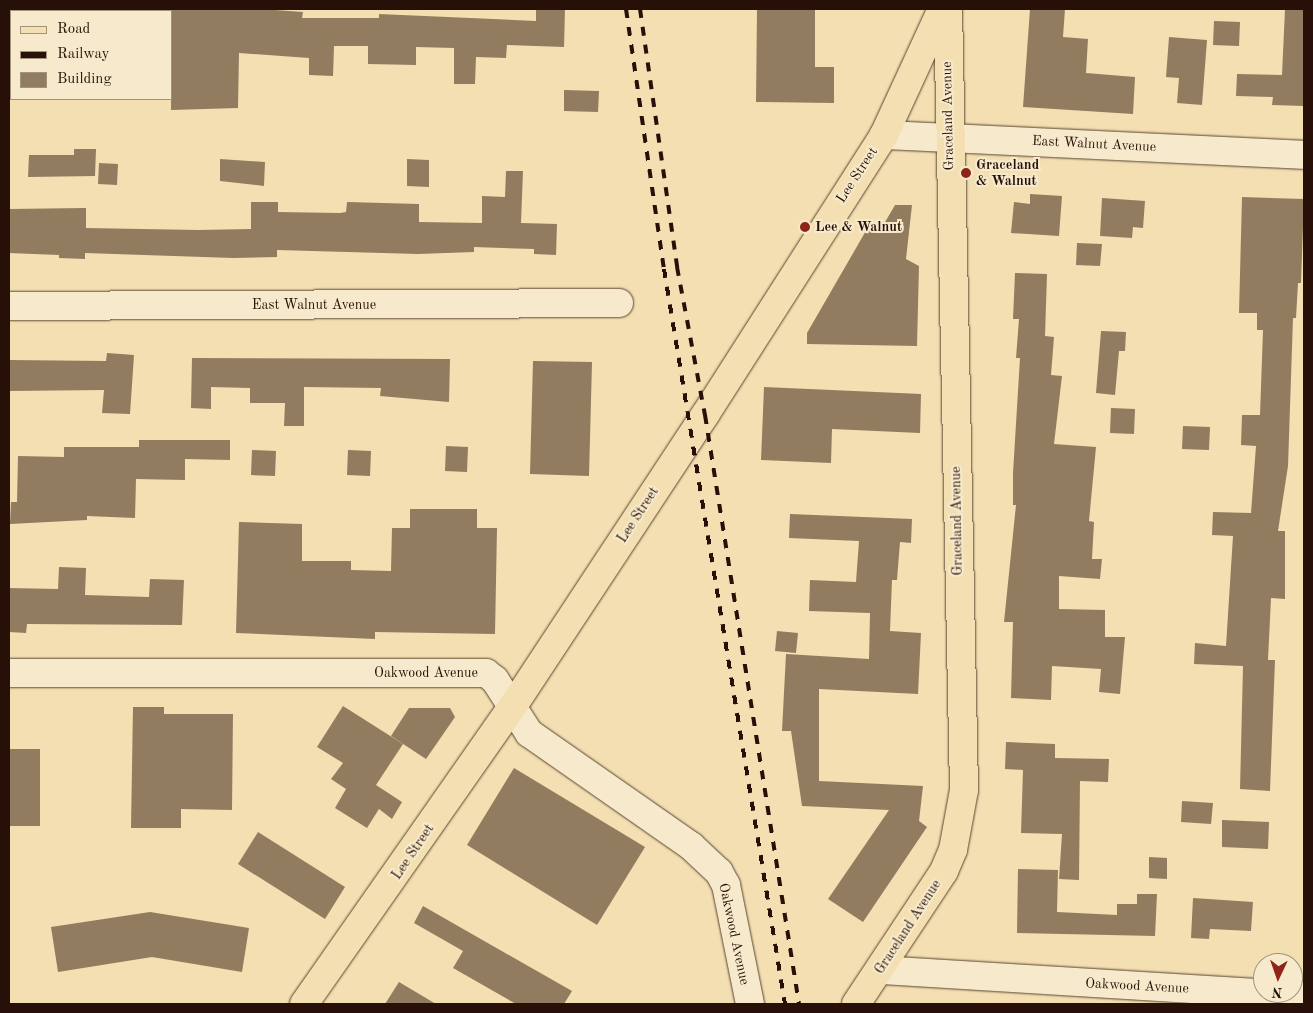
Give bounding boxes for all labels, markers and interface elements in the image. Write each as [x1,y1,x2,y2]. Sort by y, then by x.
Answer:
legend [10,10,172,100]
text: Road [57,22,90,37]
text: Railway [57,47,110,62]
street label: Graceland Avenue [939,61,957,171]
text: Building [57,72,112,87]
street label: East Walnut Avenue [1031,132,1157,156]
street label: Lee Street [833,144,881,206]
place label: Graceland & Walnut [976,157,1039,190]
marker: Graceland & Walnut [960,167,972,179]
place label: Lee & Walnut [815,219,902,235]
marker: Lee & Walnut [799,221,811,233]
street label: East Walnut Avenue [252,297,376,313]
street label: Graceland Avenue [948,466,966,576]
street label: Lee Street [614,484,662,546]
street label: Oakwood Avenue [374,665,478,681]
street label: Lee Street [388,821,438,883]
street label: Graceland Avenue [871,877,945,977]
street label: Oakwood Avenue [715,882,753,986]
north arrow [1253,953,1303,1003]
street label: Oakwood Avenue [1085,975,1189,997]
text: N [1272,985,1283,999]

